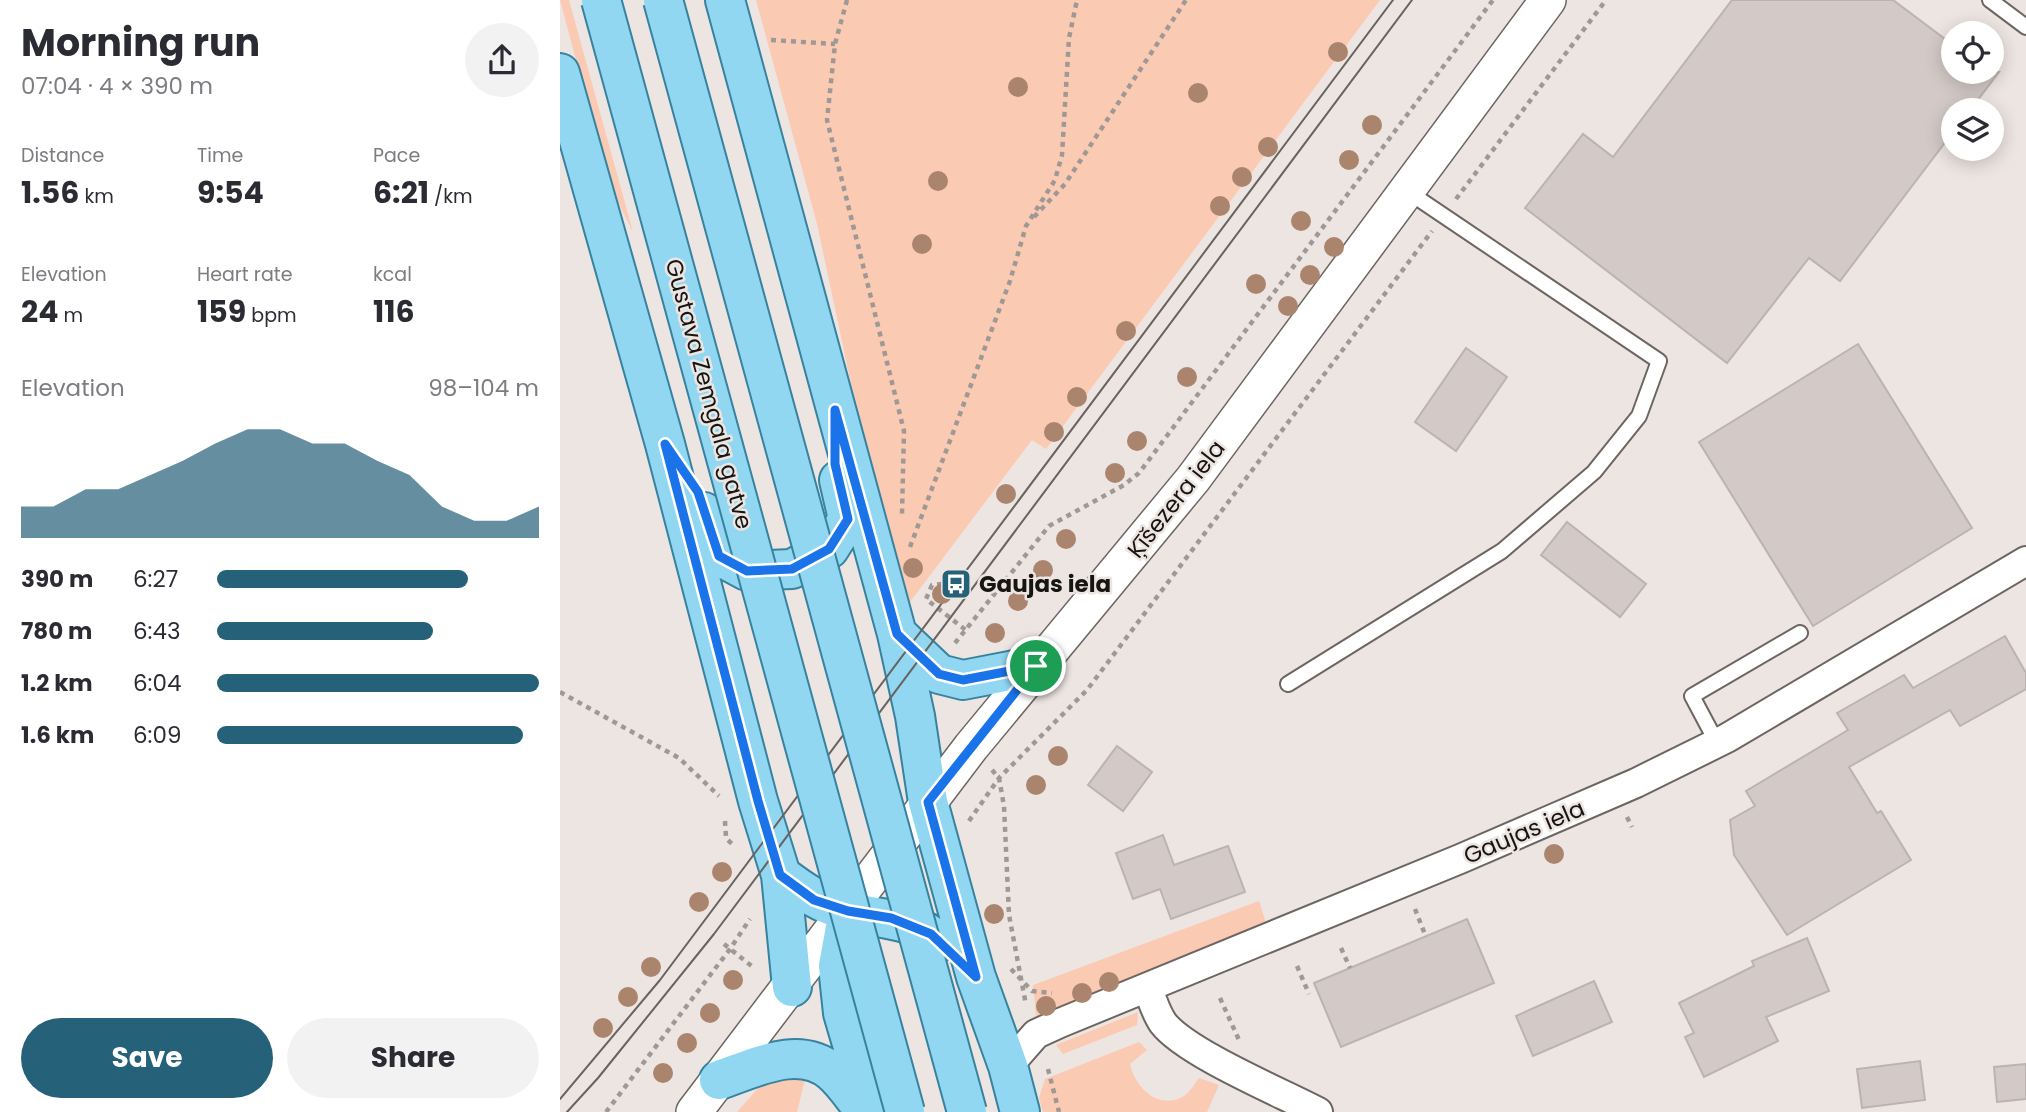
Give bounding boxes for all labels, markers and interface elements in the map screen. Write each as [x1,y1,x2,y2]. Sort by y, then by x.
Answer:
text: Morning run [21,16,260,69]
map controls [1941,21,2004,161]
button: locate [1941,21,2004,84]
button: share [465,23,539,97]
text: 07:04 · 4 × 390 m [21,70,213,102]
button: layers [1941,98,2004,161]
text: Distance [21,142,104,169]
text: Time [197,142,243,169]
text: Pace [373,142,420,169]
text: 1.56 [21,171,79,214]
text: 9:54 [197,171,264,214]
text: 6:21 [373,171,429,214]
text: km [79,183,114,210]
text: /km [429,183,473,210]
street label: Gustava Zemgala gatve [657,255,761,533]
text: Elevation [21,261,107,288]
text: Heart rate [197,261,292,288]
text: kcal [373,261,412,288]
text: 24 [21,290,58,333]
text: 159 [197,290,246,333]
text: 116 [373,290,415,333]
text: m [58,302,83,329]
text: bpm [246,302,297,329]
text: Elevation [21,372,125,404]
text: 98–104 m [428,372,539,404]
street label: Ķīšezera iela [1120,433,1232,565]
text: 390 m [21,563,93,595]
text: 6:27 [133,563,178,595]
bus stop icon: Gaujas iela [939,567,973,601]
place label: Gaujas iela [979,568,1111,600]
text: 780 m [21,615,92,647]
text: 6:43 [133,615,181,647]
pin [1006,636,1066,696]
icon: arrive [1017,647,1055,685]
text: 1.2 km [21,667,93,699]
text: 6:04 [133,667,181,699]
text: 1.6 km [21,719,94,751]
text: 6:09 [133,719,181,751]
street label: Gaujas iela [1459,792,1589,872]
button: Save [21,1018,273,1098]
button: Share [287,1018,539,1098]

